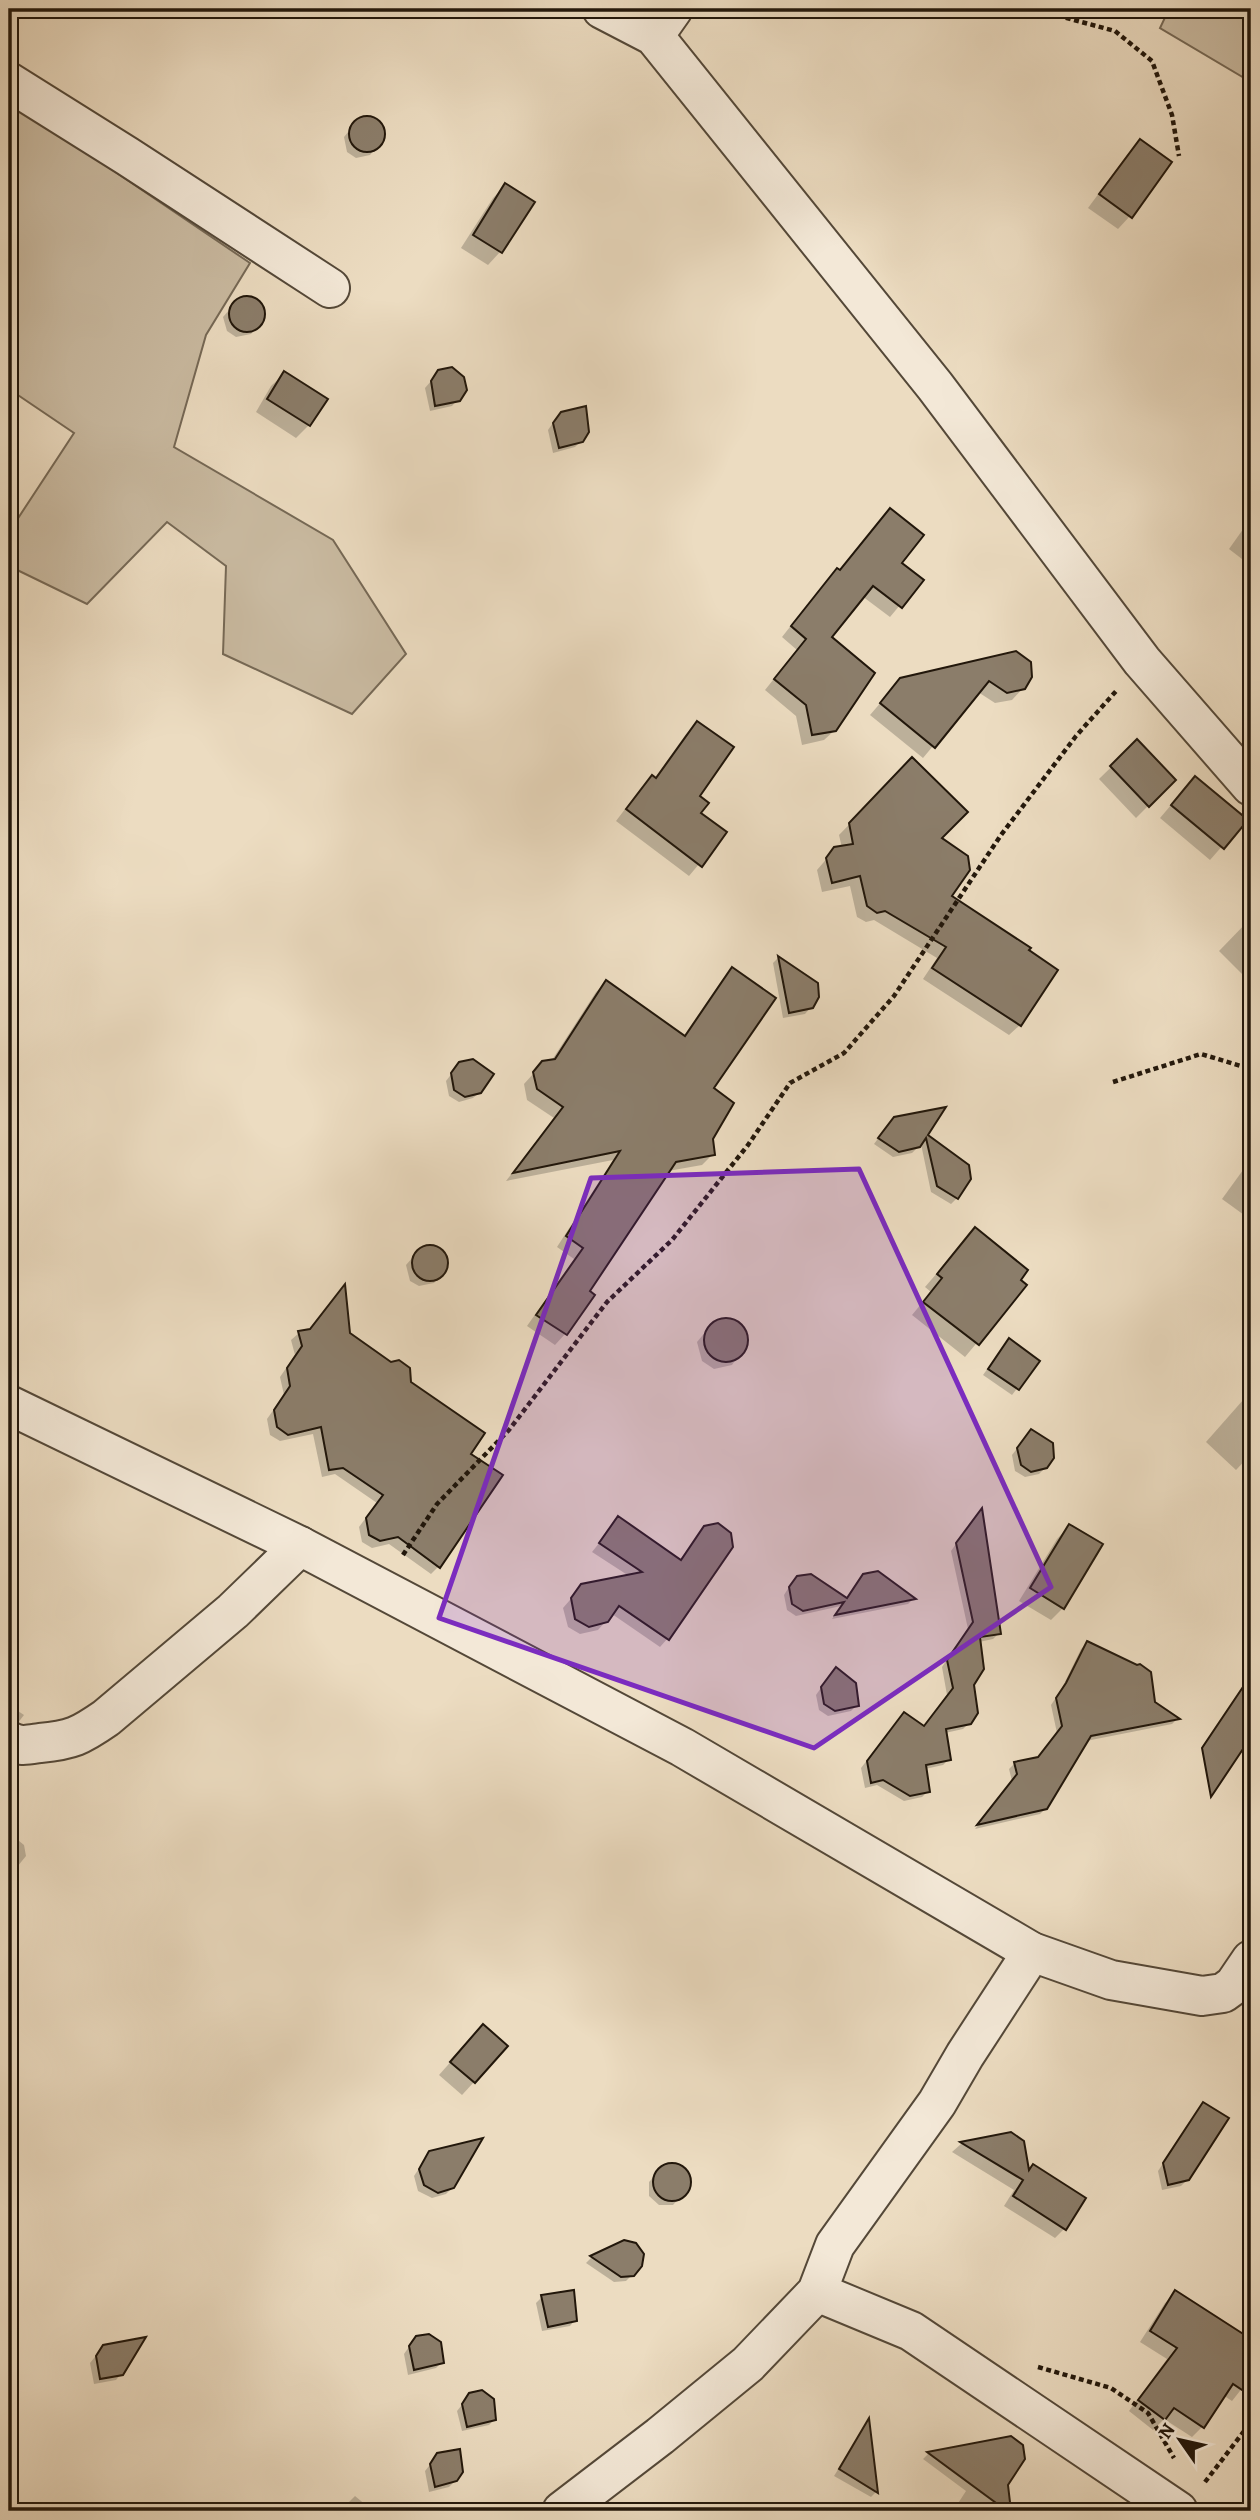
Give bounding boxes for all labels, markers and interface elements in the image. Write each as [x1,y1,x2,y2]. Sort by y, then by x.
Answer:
north arrow [1144,2404,1214,2474]
text: N [1152,2418,1181,2444]

